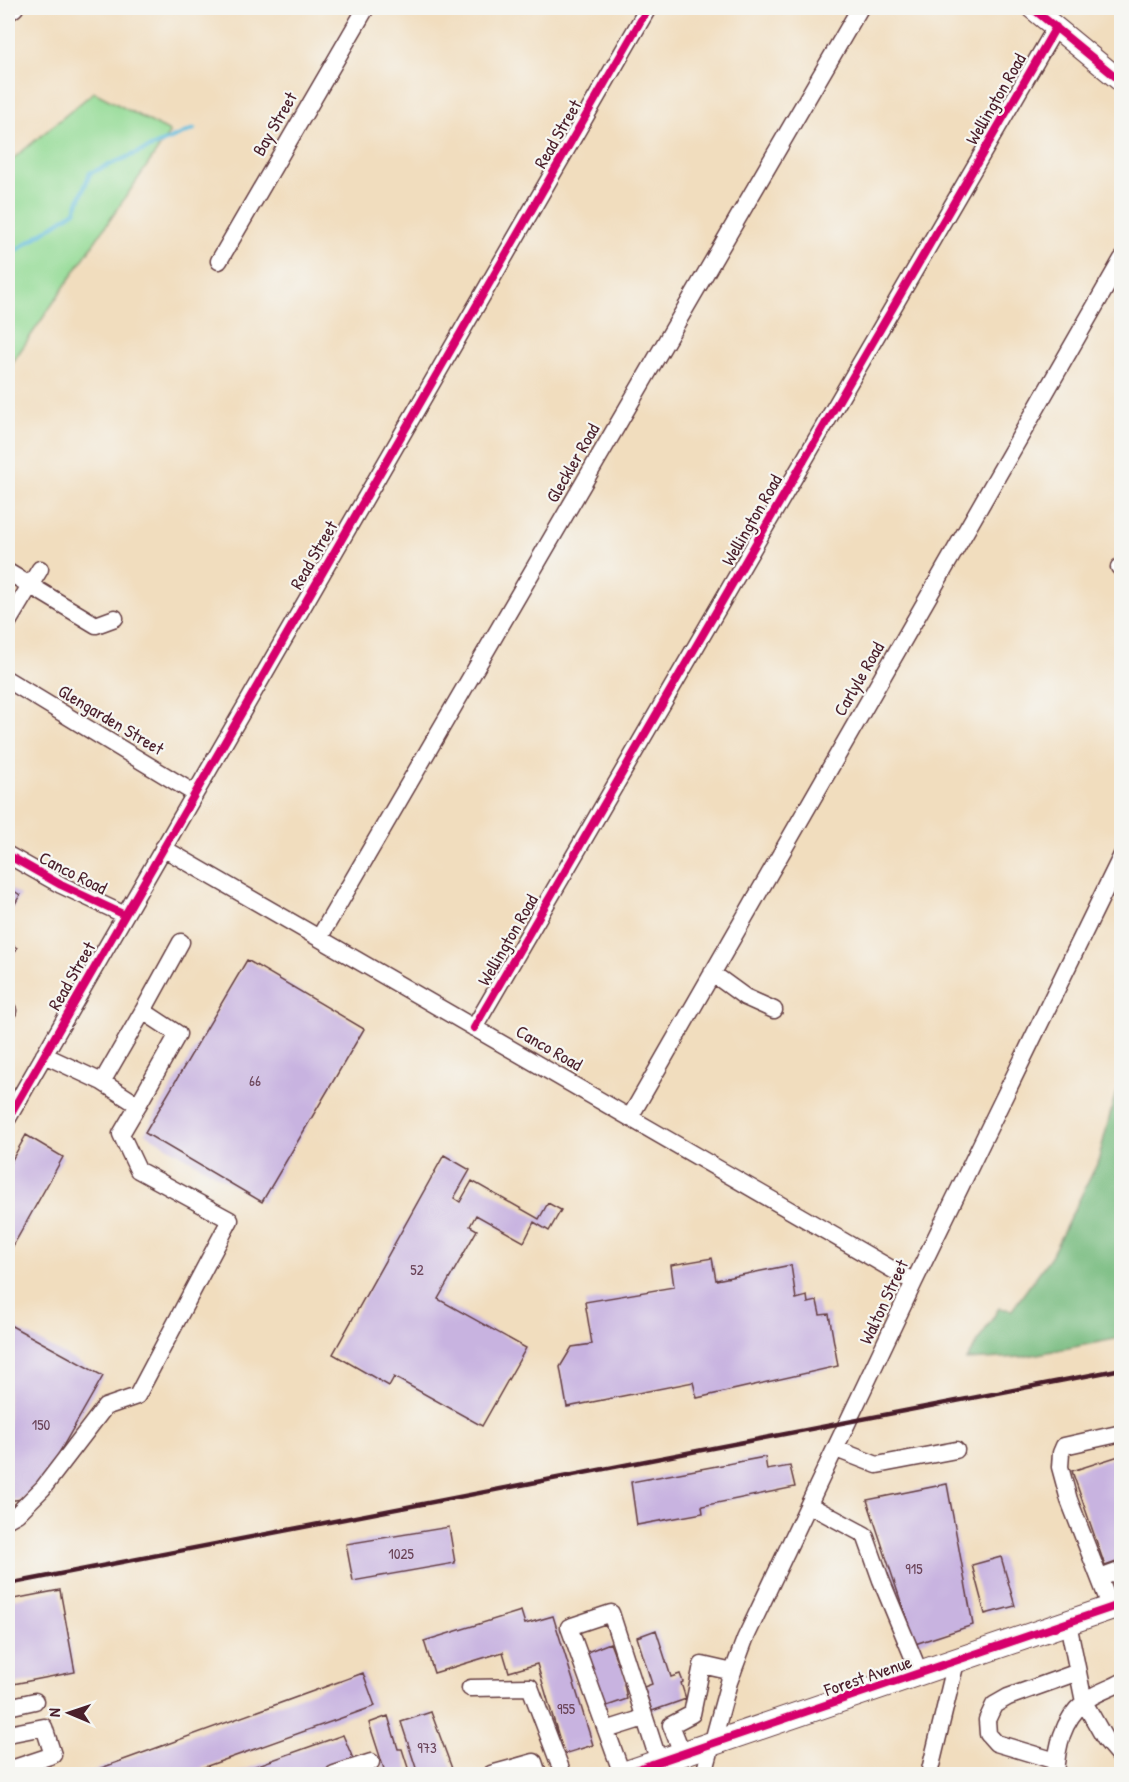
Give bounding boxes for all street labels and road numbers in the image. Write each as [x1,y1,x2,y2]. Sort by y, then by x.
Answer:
street label: Wellington Road [959,49,1032,149]
street label: Bay Street [246,87,303,160]
street label: Read Street [528,94,588,173]
street label: Gleckler Road [540,419,605,507]
street label: Wellington Road [715,470,788,570]
street label: Read Street [284,515,344,594]
street label: Carlyle Road [827,637,890,720]
street label: Glengarden Street [54,678,169,761]
street label: Canco Road [35,845,111,900]
street label: Wellington Road [471,890,544,990]
street label: Read Street [42,936,102,1015]
street label: Canco Road [511,1019,587,1077]
street label: Walton Street [853,1255,914,1348]
street label: Forest Avenue [820,1649,915,1702]

